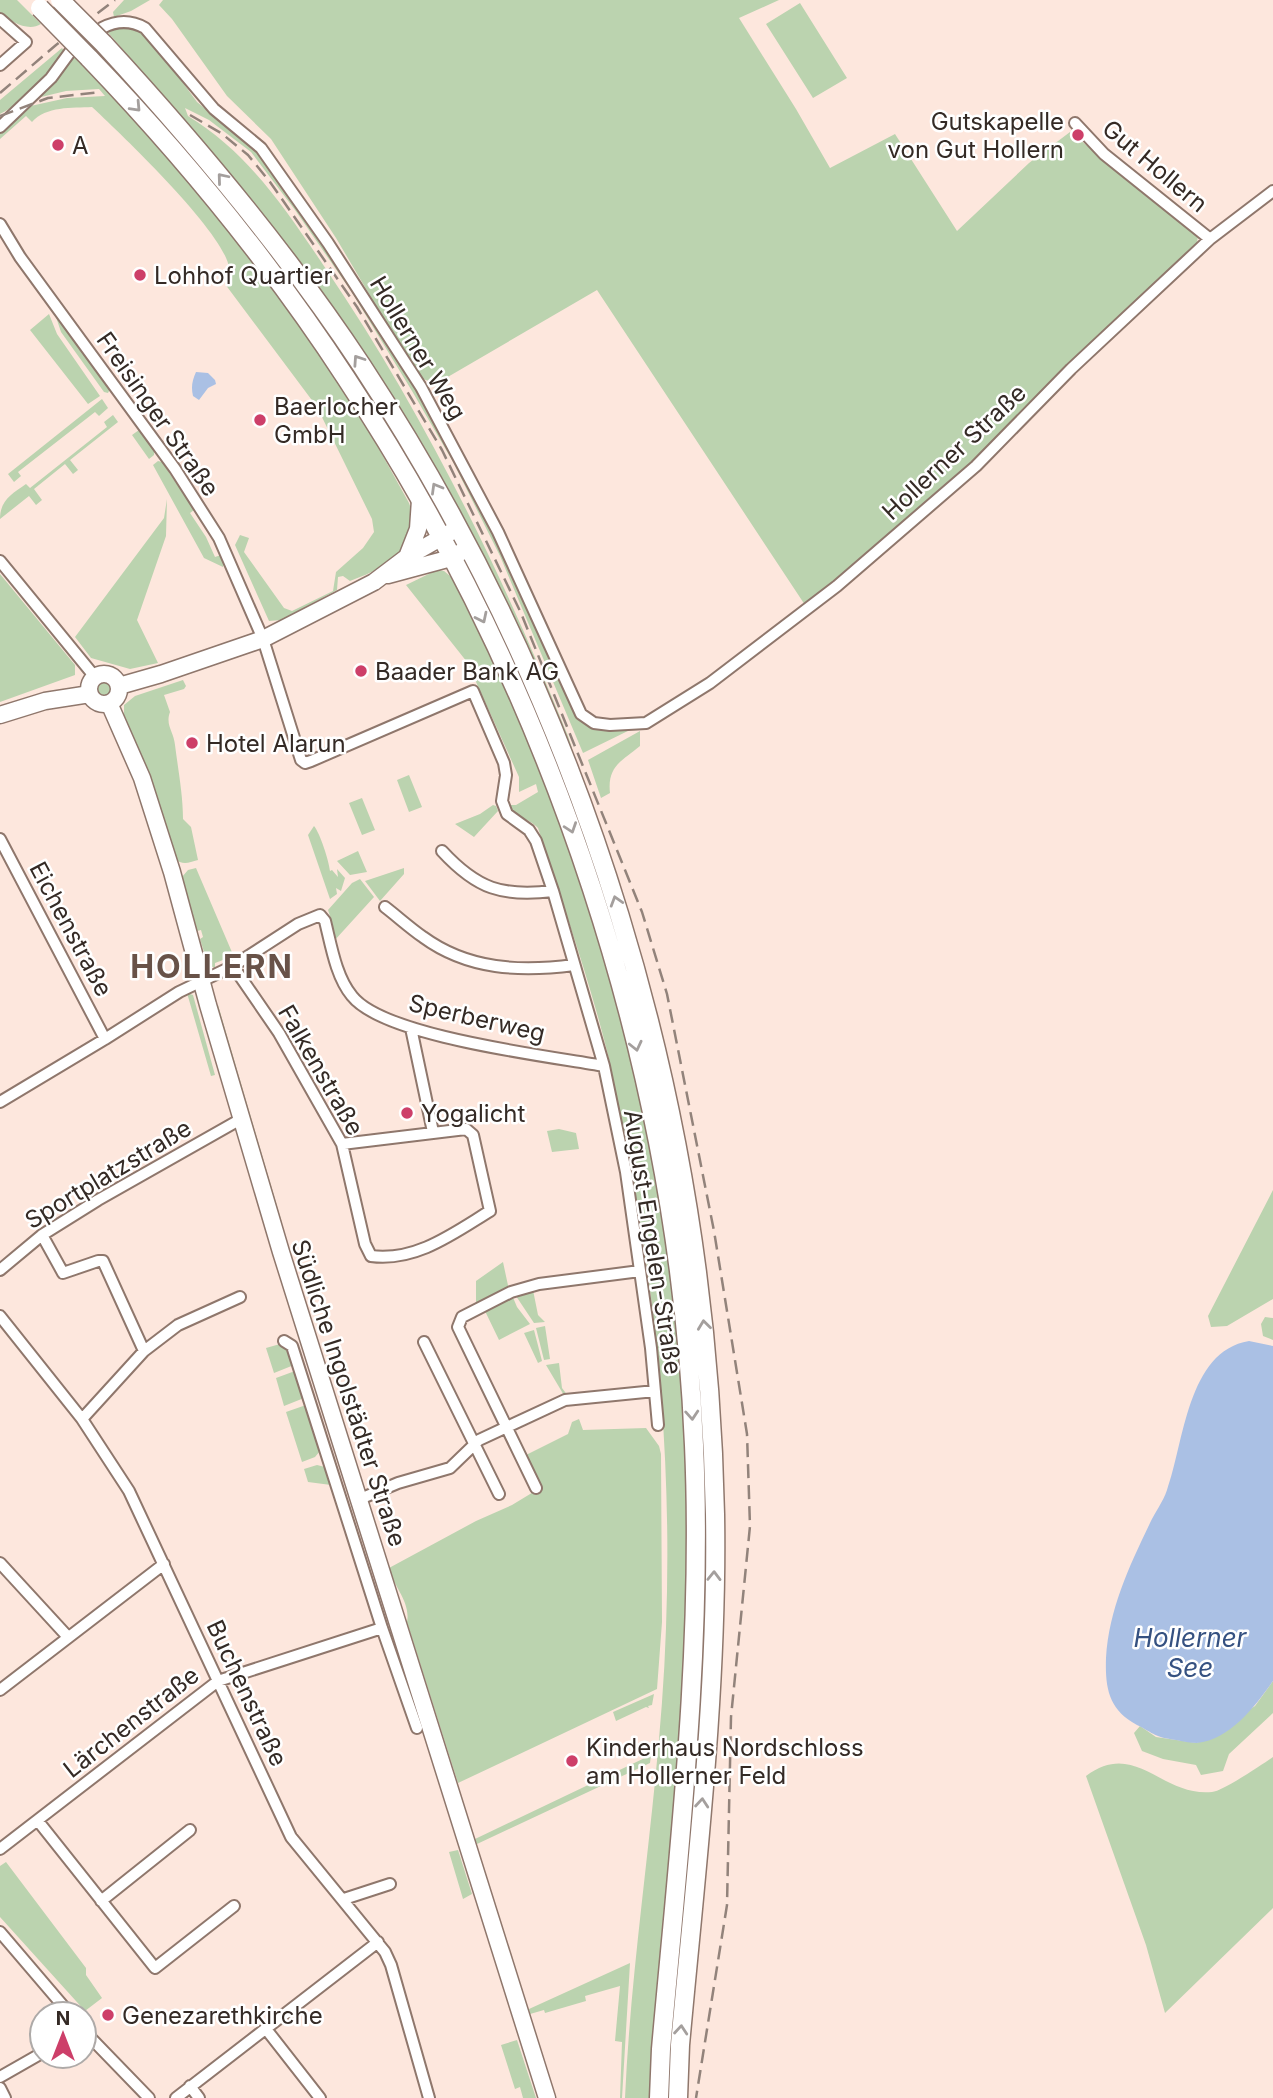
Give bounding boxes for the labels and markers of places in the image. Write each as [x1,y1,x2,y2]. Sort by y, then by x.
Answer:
place label: Gutskapelle von Gut Hollern [888,107,1064,164]
marker: Gutskapelle von Gut Hollern [1070,127,1086,143]
place label: A [72,131,89,160]
marker: A [50,137,66,153]
place label: Lohhof Quartier [154,261,333,290]
marker: Lohhof Quartier [132,267,148,283]
place label: Baerlocher GmbH [274,392,398,449]
marker: Baerlocher GmbH [252,412,268,428]
place label: Baader Bank AG [375,657,559,686]
marker: Baader Bank AG [353,663,369,679]
place label: Hotel Alarun [206,729,346,758]
marker: Hotel Alarun [184,735,200,751]
place label: Yogalicht [421,1099,526,1128]
marker: Yogalicht [399,1105,415,1121]
place label: Kinderhaus Nordschloss am Hollerner Feld [586,1733,864,1790]
marker: Kinderhaus Nordschloss am Hollerner Feld [564,1753,580,1769]
place label: Genezarethkirche [122,2001,323,2030]
marker: Genezarethkirche [100,2007,116,2023]

